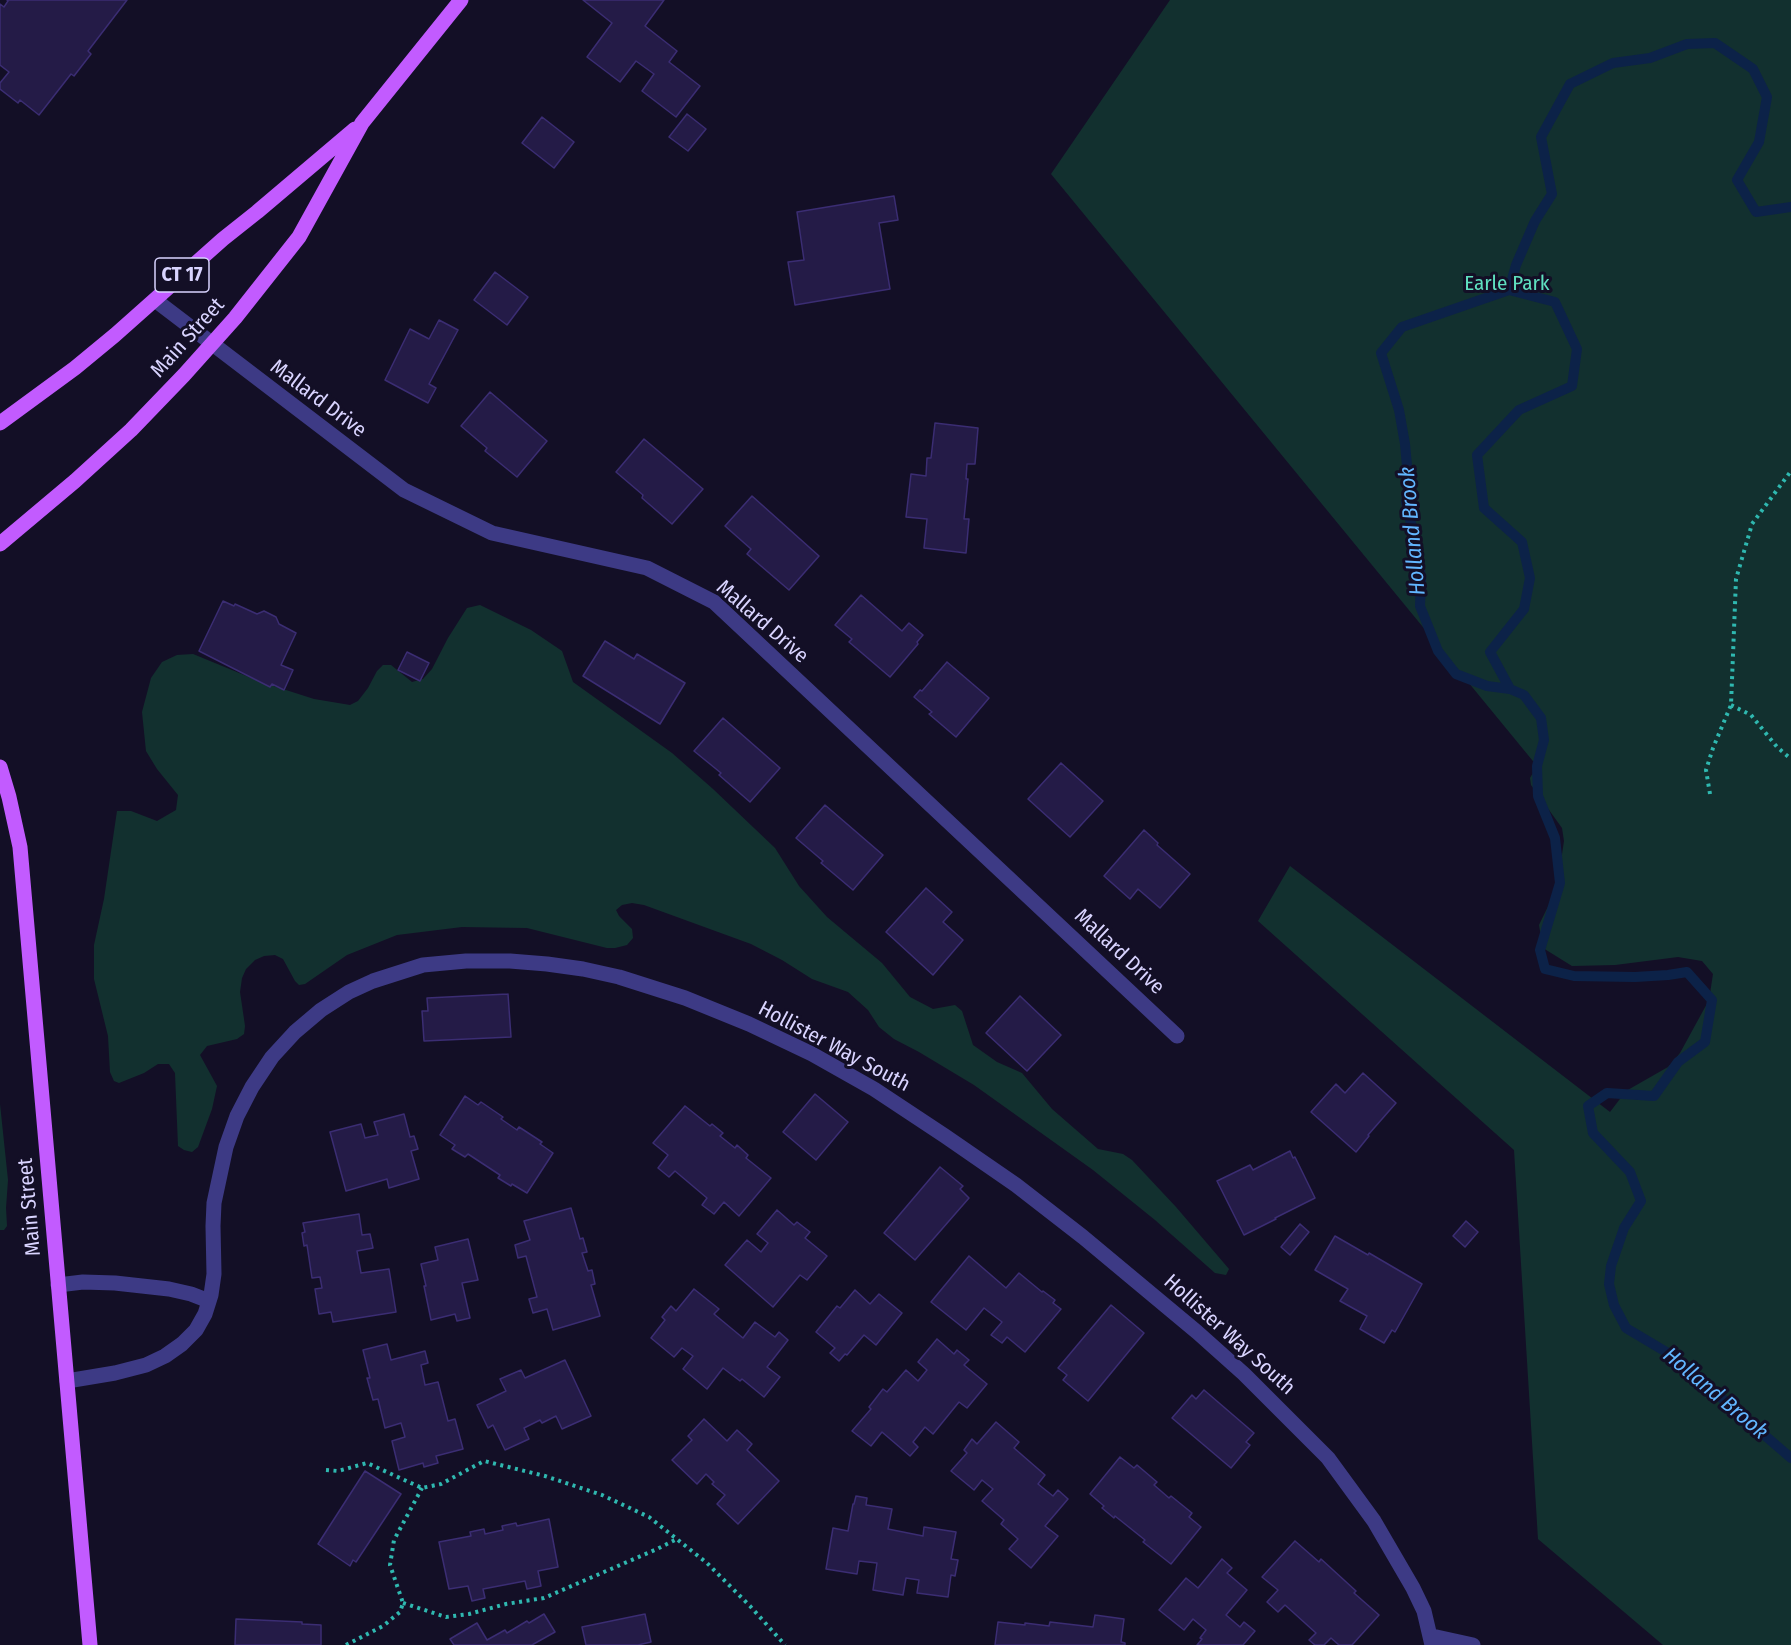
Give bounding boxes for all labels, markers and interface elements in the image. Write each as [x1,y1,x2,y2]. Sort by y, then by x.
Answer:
road number: CT 17 [155,258,209,292]
park label: Earle Park [1464,271,1550,297]
street label: Main Street [146,293,230,383]
street label: Mallard Drive [265,355,371,443]
water label: Holland Brook [1394,466,1432,596]
street label: Mallard Drive [711,575,813,669]
street label: Mallard Drive [1069,904,1169,1000]
street label: Hollister Way South [754,996,914,1098]
street label: Main Street [13,1157,47,1257]
street label: Hollister Way South [1158,1269,1300,1401]
water label: Holland Brook [1657,1342,1773,1446]

